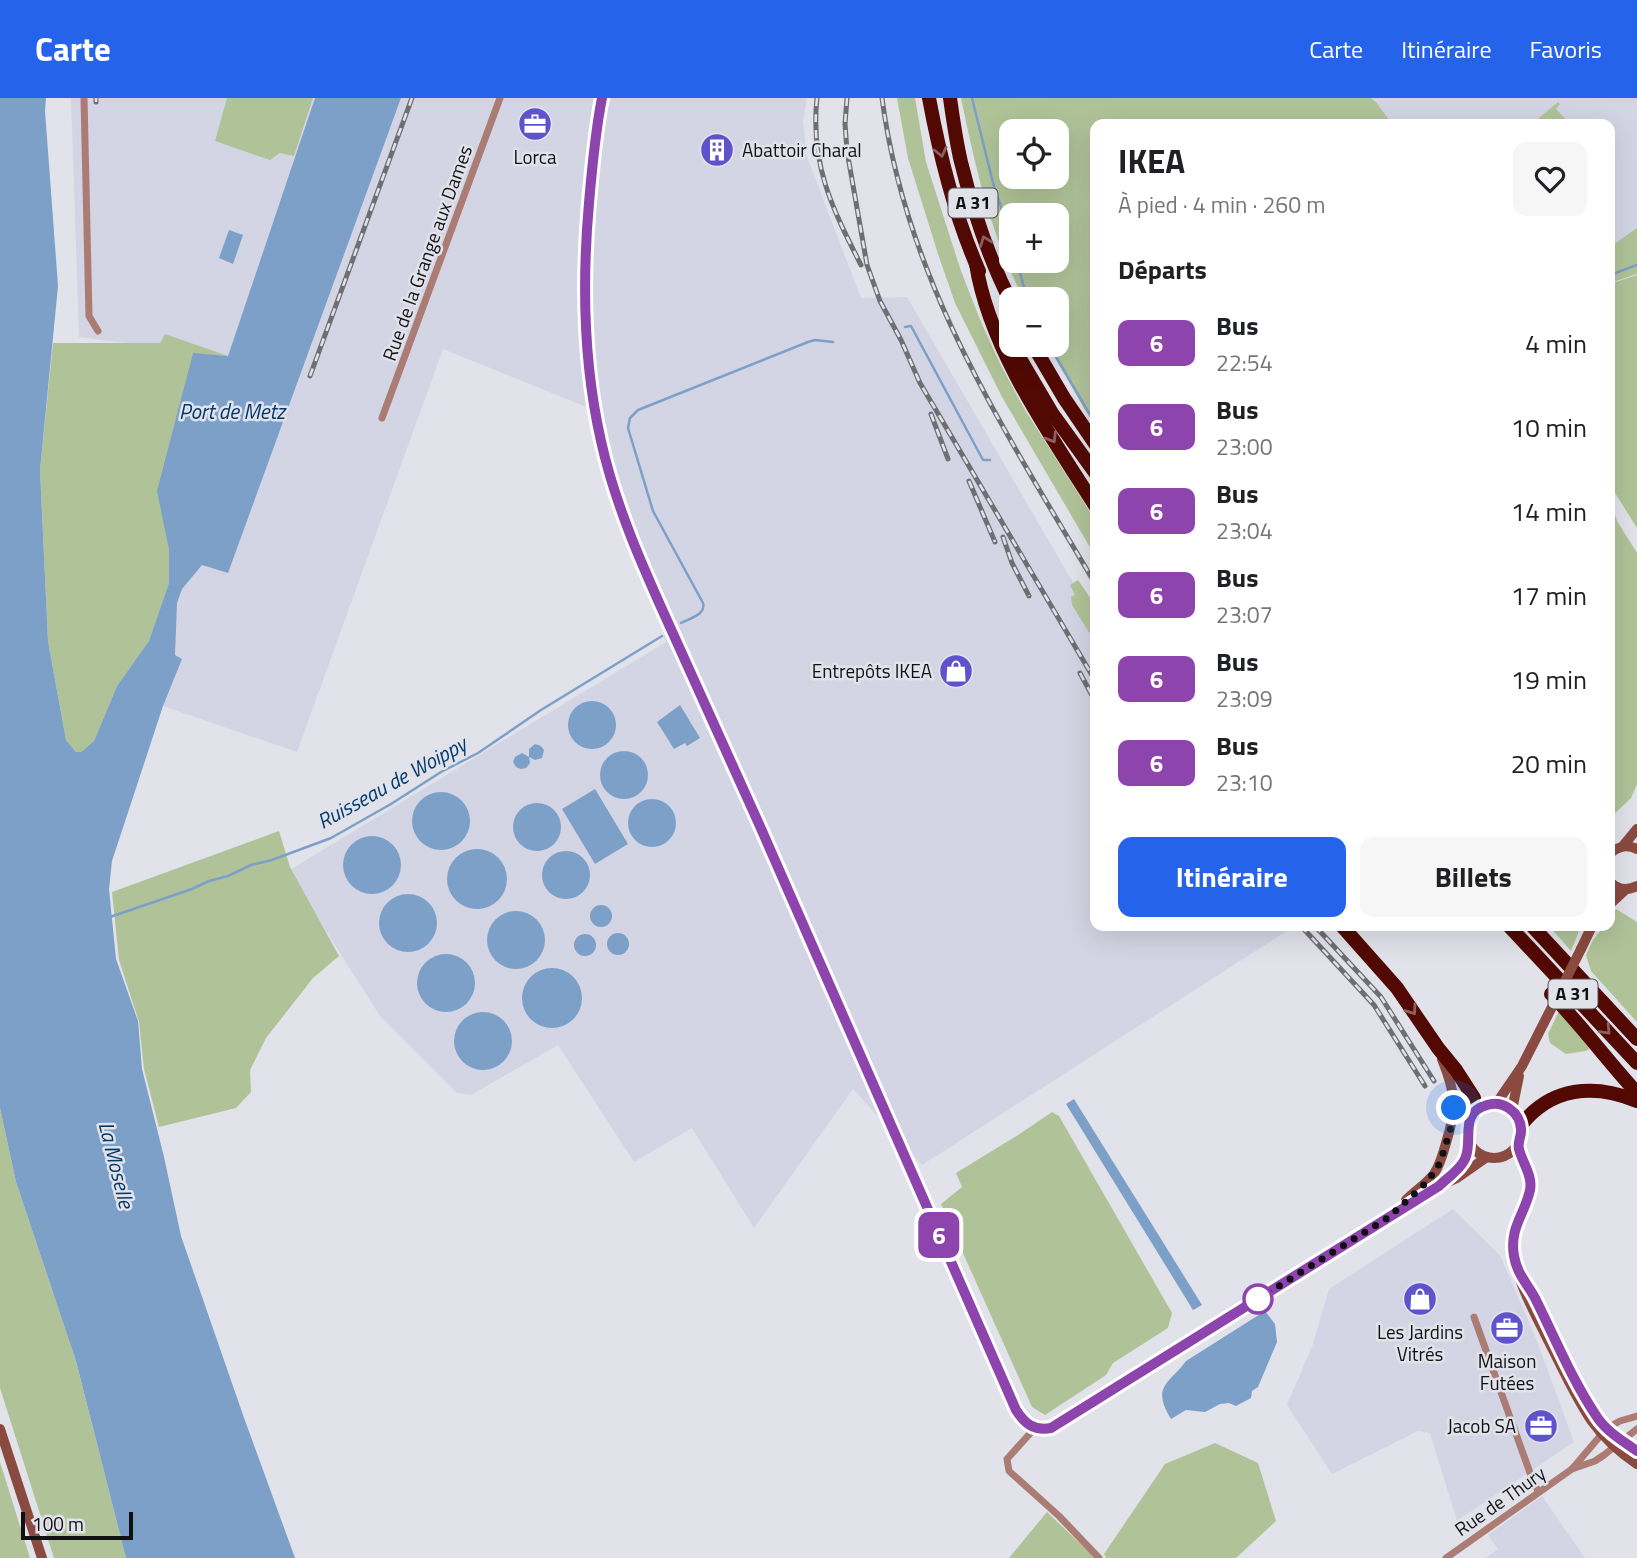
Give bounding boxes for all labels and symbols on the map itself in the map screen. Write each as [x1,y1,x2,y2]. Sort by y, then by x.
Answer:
office icon: Lorca [516,105,554,143]
building icon: Abattoir Charal [698,131,736,169]
place label: Abattoir Charal [742,135,862,164]
street label: Rue de la Grange aux Dames [374,141,479,365]
place label: Lorca [513,142,557,171]
one-way arrow [932,146,947,158]
road number: A 31 [948,188,998,218]
one-way arrow [979,236,993,248]
water label: Port de Metz [179,395,287,427]
one-way arrow [1044,430,1057,443]
shop icon: Entrepôts IKEA [937,652,975,690]
place label: Entrepôts IKEA [812,656,932,685]
water label: Ruisseau de Woippy [311,727,474,837]
road number: A 31 [1548,980,1598,1009]
one-way arrow [1404,1002,1417,1015]
one-way arrow [1597,1022,1610,1035]
your location [1436,1090,1471,1125]
water label: La Moselle [91,1118,143,1213]
line badge: 6 [916,1212,962,1258]
shop icon: Les Jardins Vitrés [1401,1280,1439,1318]
unlabelled marker [1243,1284,1273,1314]
office icon: Maison Futées [1488,1309,1526,1347]
place label: Les Jardins Vitrés [1377,1317,1463,1368]
place label: Maison Futées [1478,1346,1536,1397]
office icon: Jacob SA [1522,1407,1560,1445]
place label: Jacob SA [1447,1411,1516,1440]
street label: Rue de Thury [1448,1458,1551,1543]
scale bar [21,1509,133,1541]

